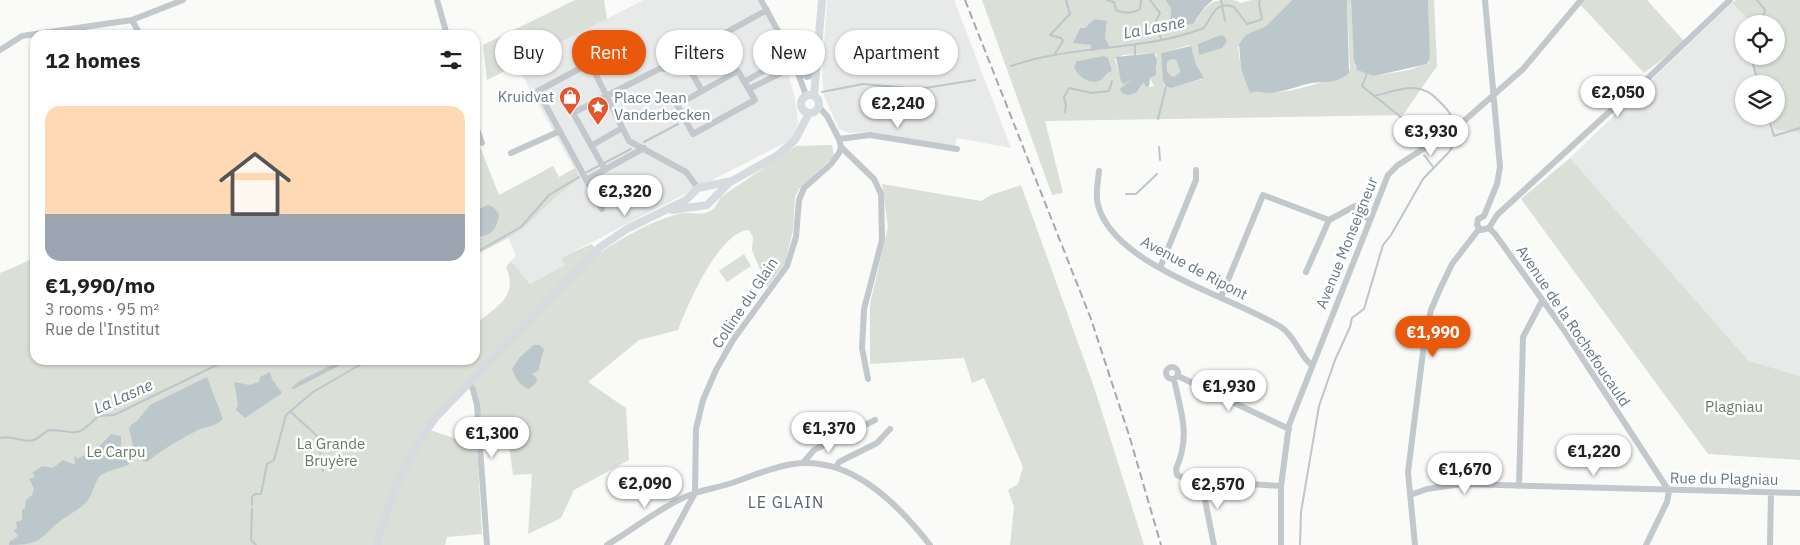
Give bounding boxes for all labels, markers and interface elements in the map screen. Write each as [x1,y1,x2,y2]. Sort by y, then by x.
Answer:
water label: La Lasne [1122,11,1186,43]
map controls [1735,15,1785,125]
button: locate [1735,15,1785,65]
chip: Buy [495,30,562,75]
chip: Rent [572,30,646,75]
chip: Filters [656,30,743,75]
chip: New [753,30,825,75]
chip: Apartment [835,30,958,75]
text: 12 homes [45,46,141,74]
icon: filters [437,46,465,74]
button: layers [1735,75,1785,125]
pin: €2,050 [1577,76,1659,118]
text: €2,050 [1591,82,1645,102]
shop icon: Kruidvat [558,85,582,116]
pin: €2,240 [857,86,939,129]
place label: Kruidvat [498,87,554,106]
place label: Place Jean Vanderbecken [614,88,711,124]
text: €2,240 [871,93,925,113]
place icon: Place Jean Vanderbecken [586,95,610,126]
pin: €3,930 [1390,114,1472,157]
text: €3,930 [1404,121,1458,141]
icon: home [210,139,300,229]
pin: €2,320 [584,174,666,217]
street label: Avenue Monseigneur [1311,174,1382,312]
text: €2,320 [598,181,652,201]
street label: Avenue de Ripont [1138,231,1251,304]
street label: Avenue de la Rochefoucauld [1512,241,1635,410]
street label: Colline du Glain [707,254,782,352]
text: €1,990/mo [45,271,155,299]
text: 3 rooms · 95 m² [45,299,159,319]
pin: €1,990 [1392,316,1474,358]
text: Rue de l'Institut [45,319,160,339]
text: €1,990 [1406,322,1460,342]
pin: €1,930 [1188,370,1270,412]
water label: La Lasne [91,374,155,418]
text: €1,930 [1202,376,1256,396]
park label: Plagniau [1705,397,1763,416]
pin: €1,370 [788,412,870,454]
pin: €1,300 [451,416,533,459]
text: €1,370 [802,418,856,438]
text: €1,300 [465,423,519,443]
park label: La Grande Bruyère [297,434,365,470]
pin: €1,220 [1553,434,1635,477]
text: €1,220 [1567,441,1621,461]
park label: Le Carpu [86,442,146,461]
pin: €1,670 [1424,452,1506,495]
text: €1,670 [1438,459,1492,479]
pin: €2,090 [604,466,686,509]
pin: €2,570 [1177,468,1259,510]
street label: Rue du Plagniau [1670,468,1778,489]
text: €2,090 [618,473,672,493]
text: €2,570 [1191,474,1245,494]
district label: LE GLAIN [748,492,824,512]

